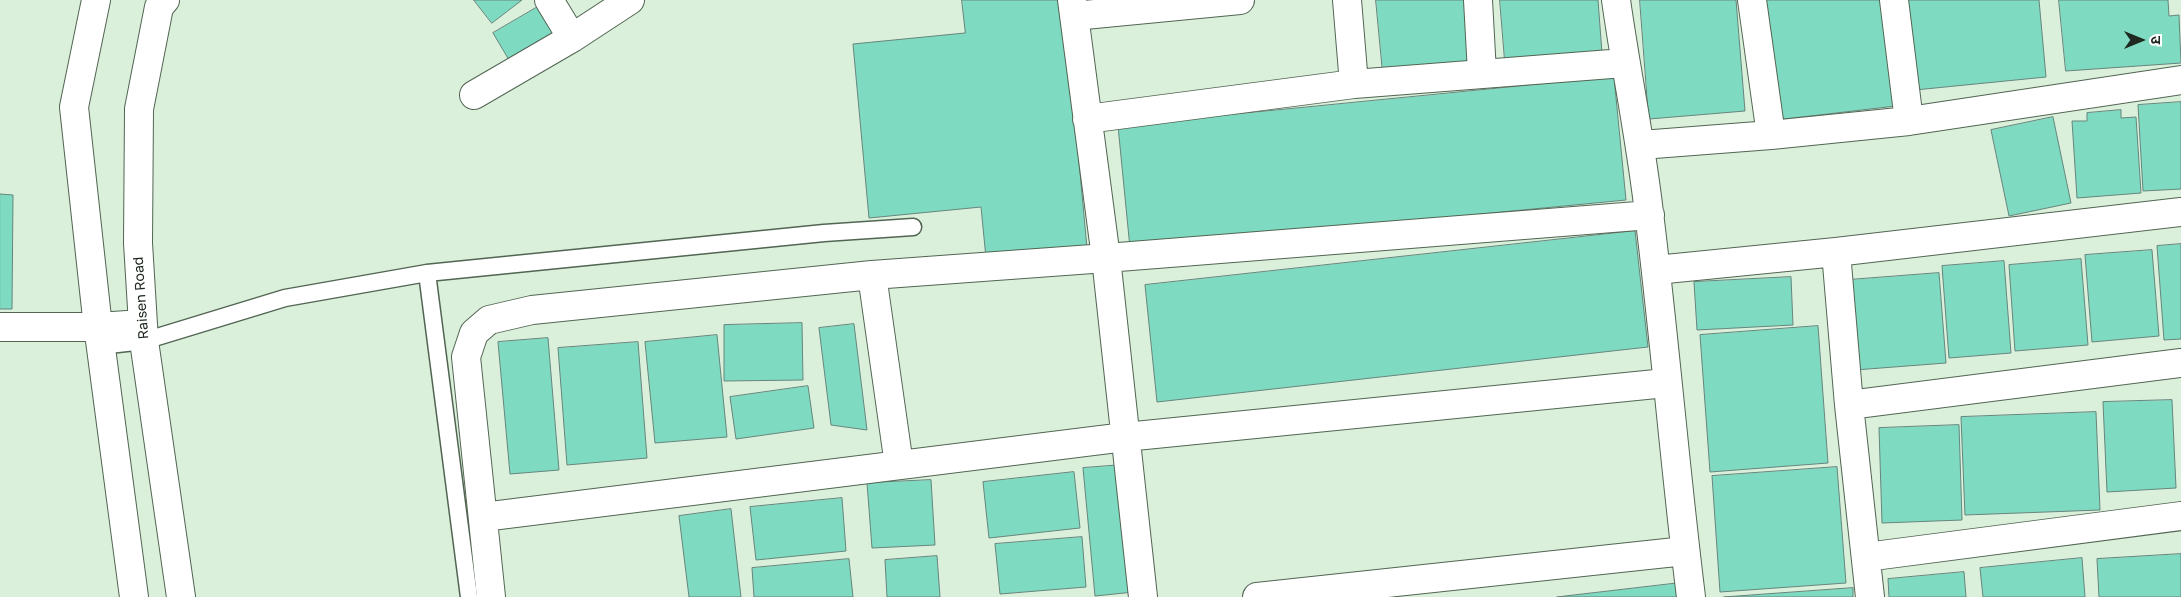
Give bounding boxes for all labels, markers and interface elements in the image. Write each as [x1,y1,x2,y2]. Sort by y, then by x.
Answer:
north arrow [2116,15,2166,65]
text: उ [2148,36,2165,44]
street label: Raisen Road [130,256,152,340]

